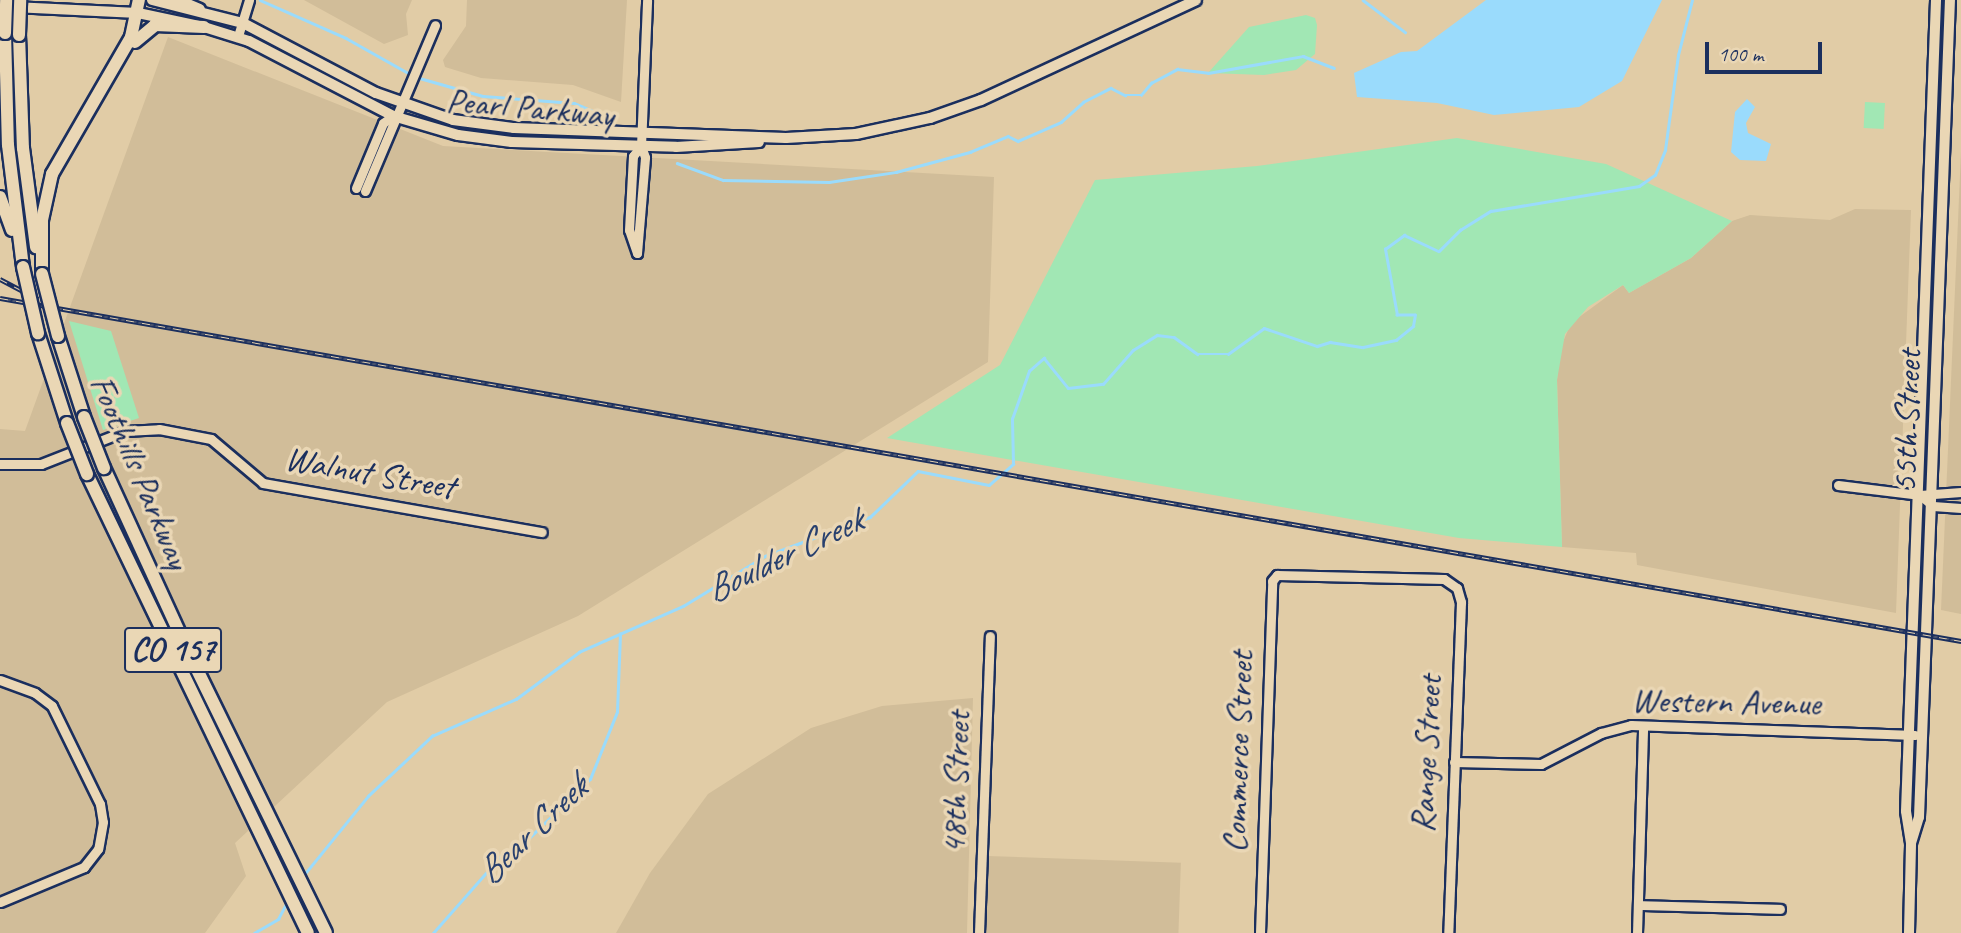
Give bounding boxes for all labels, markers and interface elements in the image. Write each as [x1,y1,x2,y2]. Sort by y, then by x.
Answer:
scale bar [1709,28,1826,72]
text: 100 m [1718,41,1763,67]
street label: Pearl Parkway [445,80,615,136]
street label: 55th Street [1884,348,1930,494]
street label: Foothills Parkway [80,369,200,575]
street label: Walnut Street [282,437,458,509]
water label: Boulder Creek [698,498,870,612]
road number: CO 157 [124,621,222,680]
street label: Commerce Street [1213,650,1263,854]
street label: Range Street [1401,674,1451,834]
street label: Western Avenue [1631,679,1821,725]
street label: 48th Street [933,710,979,856]
water label: Bear Creek [467,767,597,893]

